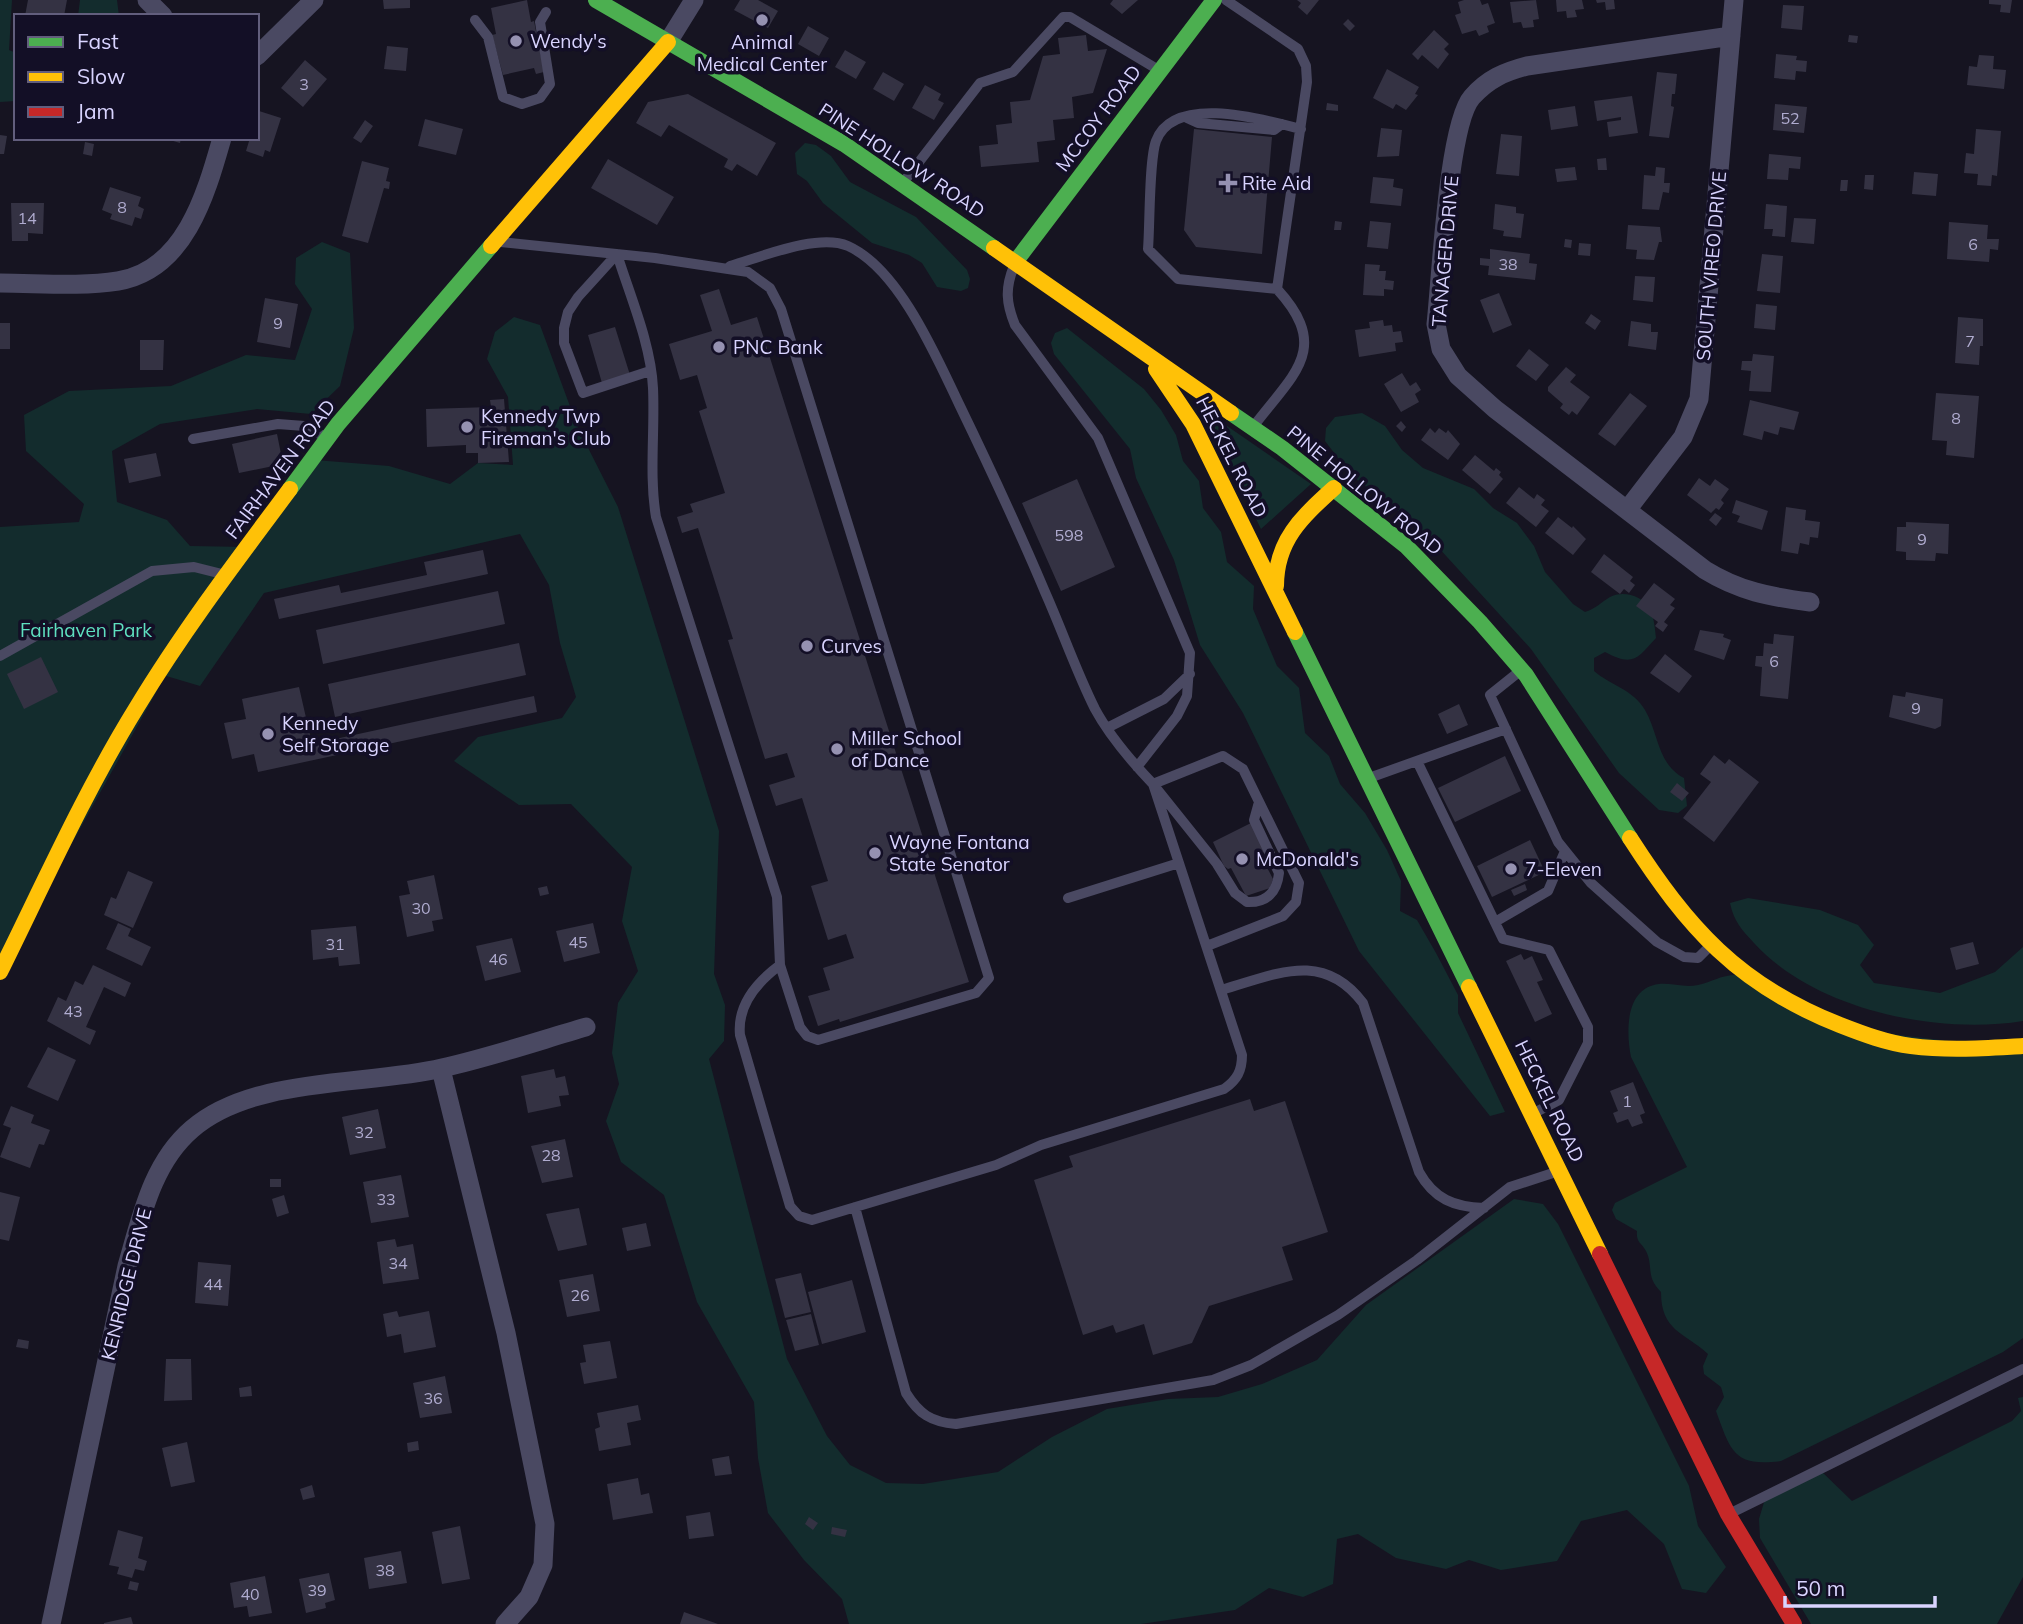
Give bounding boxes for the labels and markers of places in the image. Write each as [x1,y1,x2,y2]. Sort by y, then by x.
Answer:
marker: Animal Medical Center [754,12,770,28]
place label: Wendy's [530,29,607,53]
place label: Animal Medical Center [697,30,827,76]
marker: Wendy's [508,33,524,49]
place label: Rite Aid [1242,171,1311,195]
marker: Rite Aid [1220,175,1236,191]
place label: PNC Bank [733,335,823,359]
marker: PNC Bank [711,339,727,355]
place label: Kennedy Twp Fireman's Club [481,404,611,450]
marker: Kennedy Twp Fireman's Club [459,419,475,435]
place label: Curves [821,634,882,658]
marker: Curves [799,638,815,654]
place label: Kennedy Self Storage [282,711,389,757]
marker: Kennedy Self Storage [260,726,276,742]
place label: Miller School of Dance [851,726,962,772]
marker: Miller School of Dance [829,741,845,757]
place label: Wayne Fontana State Senator [889,830,1030,876]
marker: Wayne Fontana State Senator [867,845,883,861]
place label: McDonald's [1256,847,1359,871]
marker: McDonald's [1234,851,1250,867]
place label: 7-Eleven [1525,857,1602,881]
marker: 7-Eleven [1503,861,1519,877]

